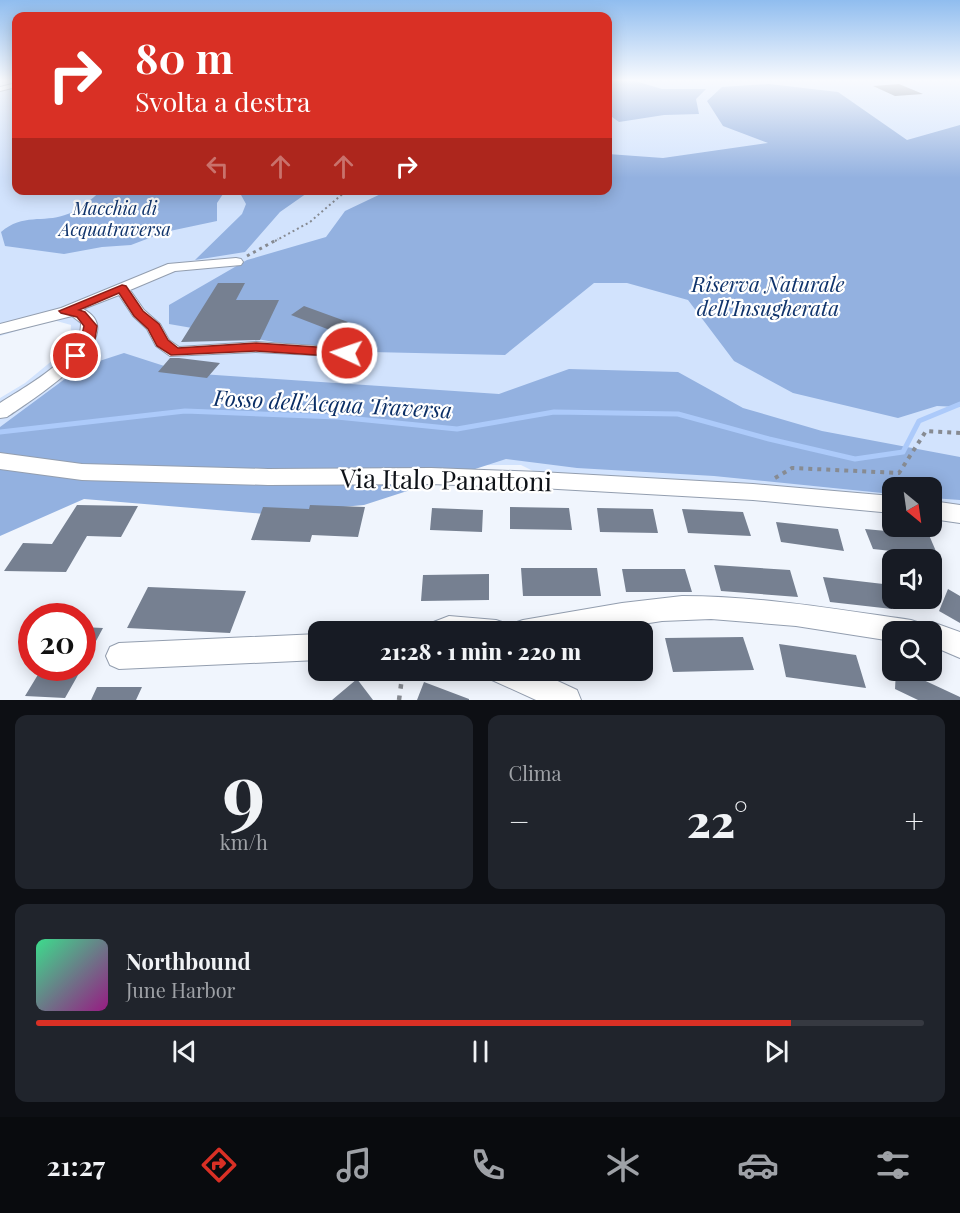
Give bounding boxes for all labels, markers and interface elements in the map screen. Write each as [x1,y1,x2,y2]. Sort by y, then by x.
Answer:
text: 80 m [135,29,233,85]
icon: right [36,36,114,114]
text: Svolta a destra [135,83,310,119]
icon: left [201,150,234,183]
icon: ahead [264,150,297,183]
icon: ahead [327,150,360,183]
icon: right [390,150,423,183]
park label: Macchia di Acquatraversa [57,196,171,241]
park label: Riserva Naturale dell'Insugherata [691,269,844,321]
position arrow [315,321,379,385]
pin [50,330,101,381]
icon: arrive [59,339,92,372]
water label: Fosso dell'Acqua Traversa [212,382,453,424]
street label: Via Italo Panattoni [339,460,553,498]
north arrow [882,477,942,537]
map controls [882,477,942,681]
button: sound [882,549,942,609]
speed limit sign: 20 [18,603,96,681]
button: search [882,621,942,681]
text: 21:28 · 1 min · 220 m [380,636,581,666]
text: 9 [222,737,265,841]
text: Clima [509,759,562,786]
text: 22° [687,789,748,849]
text: − [509,798,530,842]
text: + [905,798,924,842]
text: km/h [220,828,268,855]
text: Northbound [126,946,251,976]
text: June Harbor [126,976,236,1003]
icon: previous [168,1035,201,1068]
icon: pause [464,1035,497,1068]
icon: next [760,1035,793,1068]
icon: directions [198,1144,240,1186]
icon: music [333,1144,375,1186]
icon: phone [467,1144,509,1186]
icon: climate [602,1144,644,1186]
icon: car [737,1144,779,1186]
icon: filters [872,1144,914,1186]
text: 21:27 [46,1147,105,1183]

